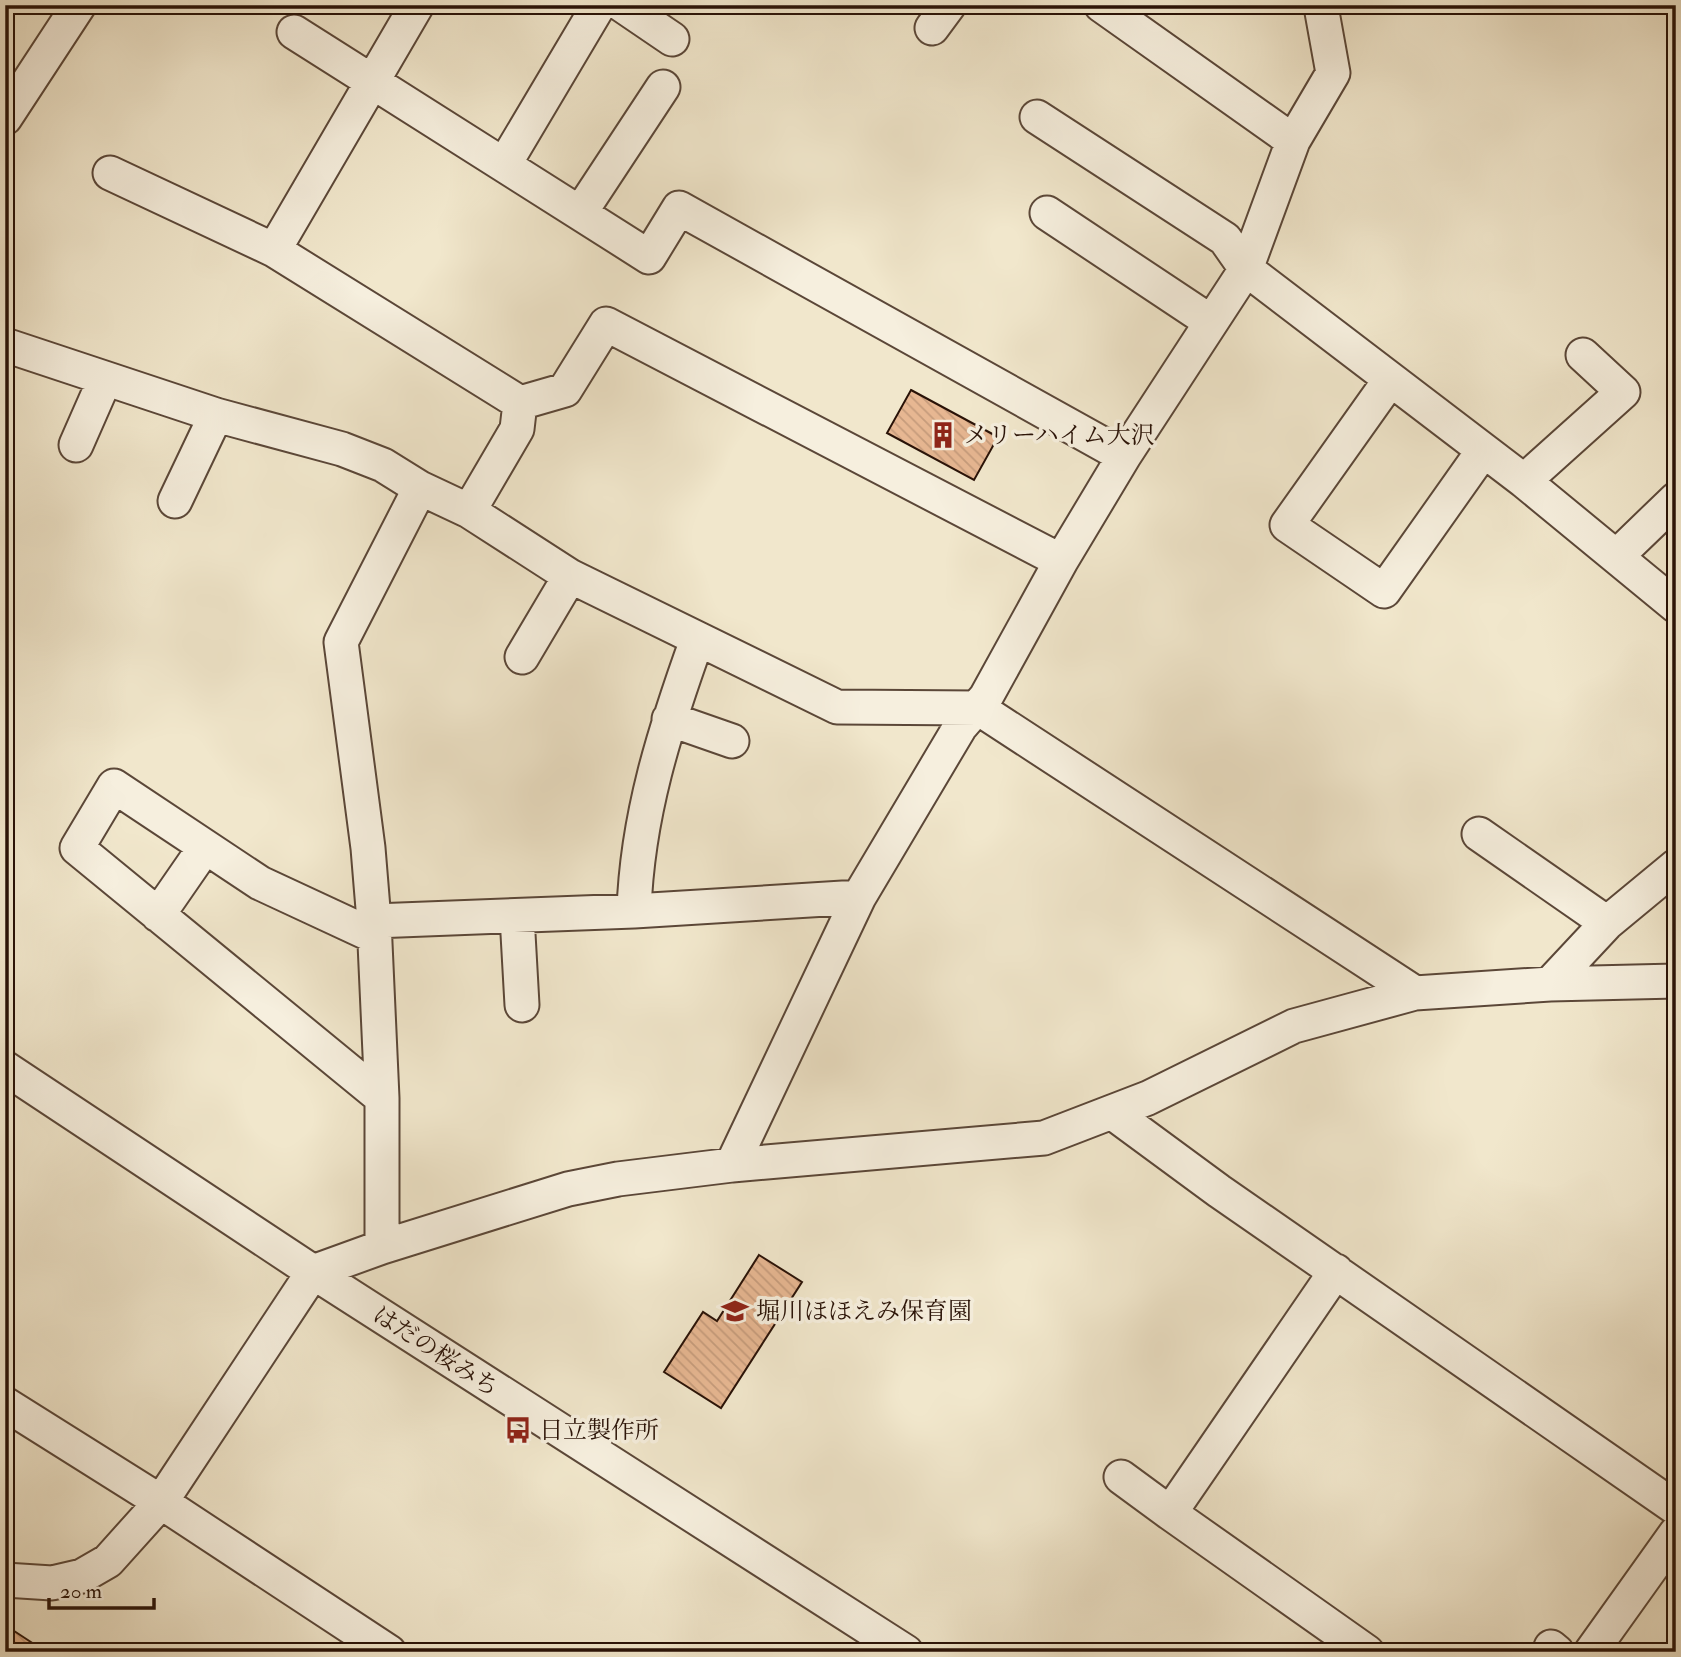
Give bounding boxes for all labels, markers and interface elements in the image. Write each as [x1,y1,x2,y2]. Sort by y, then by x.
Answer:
building icon: メリーハイム大沢 [928,420,958,450]
place label: メリーハイム大沢 [964,420,1155,451]
school or university icon: 堀川ほほえみ保育園 [720,1296,750,1326]
place label: 堀川ほほえみ保育園 [756,1296,972,1327]
street label: はだの桜みち [367,1299,505,1404]
bus stop icon: 日立製作所 [503,1415,533,1445]
place label: 日立製作所 [539,1415,659,1446]
scale bar [49,1566,154,1610]
text: 20 m [60,1578,102,1605]

